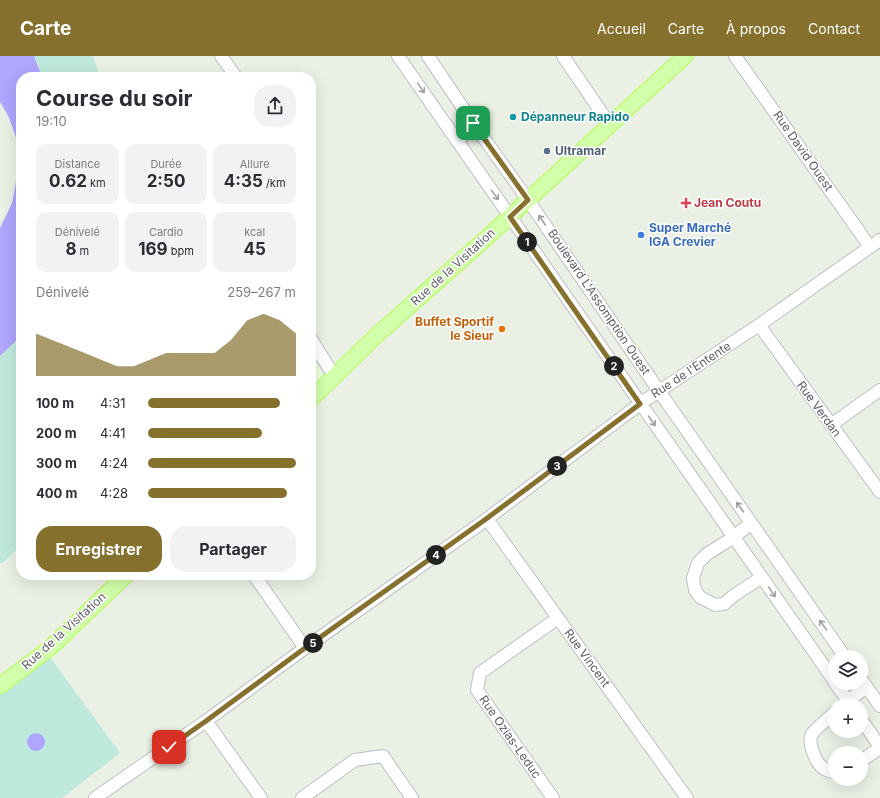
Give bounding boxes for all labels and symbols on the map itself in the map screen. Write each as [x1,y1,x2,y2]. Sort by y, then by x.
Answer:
one-way arrow [417,82,425,93]
pin [456,106,490,140]
street label: Rue David Ouest [770,108,837,194]
place label: Dépanneur Rapido [521,109,629,124]
marker: Dépanneur Rapido [508,112,518,122]
place label: Ultramar [555,143,606,158]
marker: Ultramar [542,146,552,156]
one-way arrow [491,189,499,200]
place label: Jean Coutu [694,195,761,210]
marker: Jean Coutu [681,198,691,208]
one-way arrow [538,215,546,226]
place label: Super Marché IGA Crevier [649,220,731,249]
street label: Rue de la Visitation [407,225,498,308]
street label: Boulevard L'Assomption Ouest [545,226,654,378]
marker: Super Marché IGA Crevier [636,230,646,240]
pin: 1 [517,232,537,252]
place label: Buffet Sportif le Sieur [415,314,494,343]
marker: Buffet Sportif le Sieur [497,324,507,334]
street label: Rue de l'Entente [648,338,734,401]
pin: 2 [604,356,624,376]
street label: Rue Verdan [794,378,845,440]
one-way arrow [648,415,656,426]
pin: 3 [547,456,567,476]
one-way arrow [736,502,744,513]
pin: 4 [426,545,446,565]
one-way arrow [768,586,776,597]
street label: Rue de la Visitation [18,589,109,672]
one-way arrow [819,620,827,631]
street label: Rue Vincent [561,626,614,690]
pin: 5 [303,633,323,653]
street label: Rue Ozias-Leduc [476,692,545,781]
pin [152,730,186,764]

